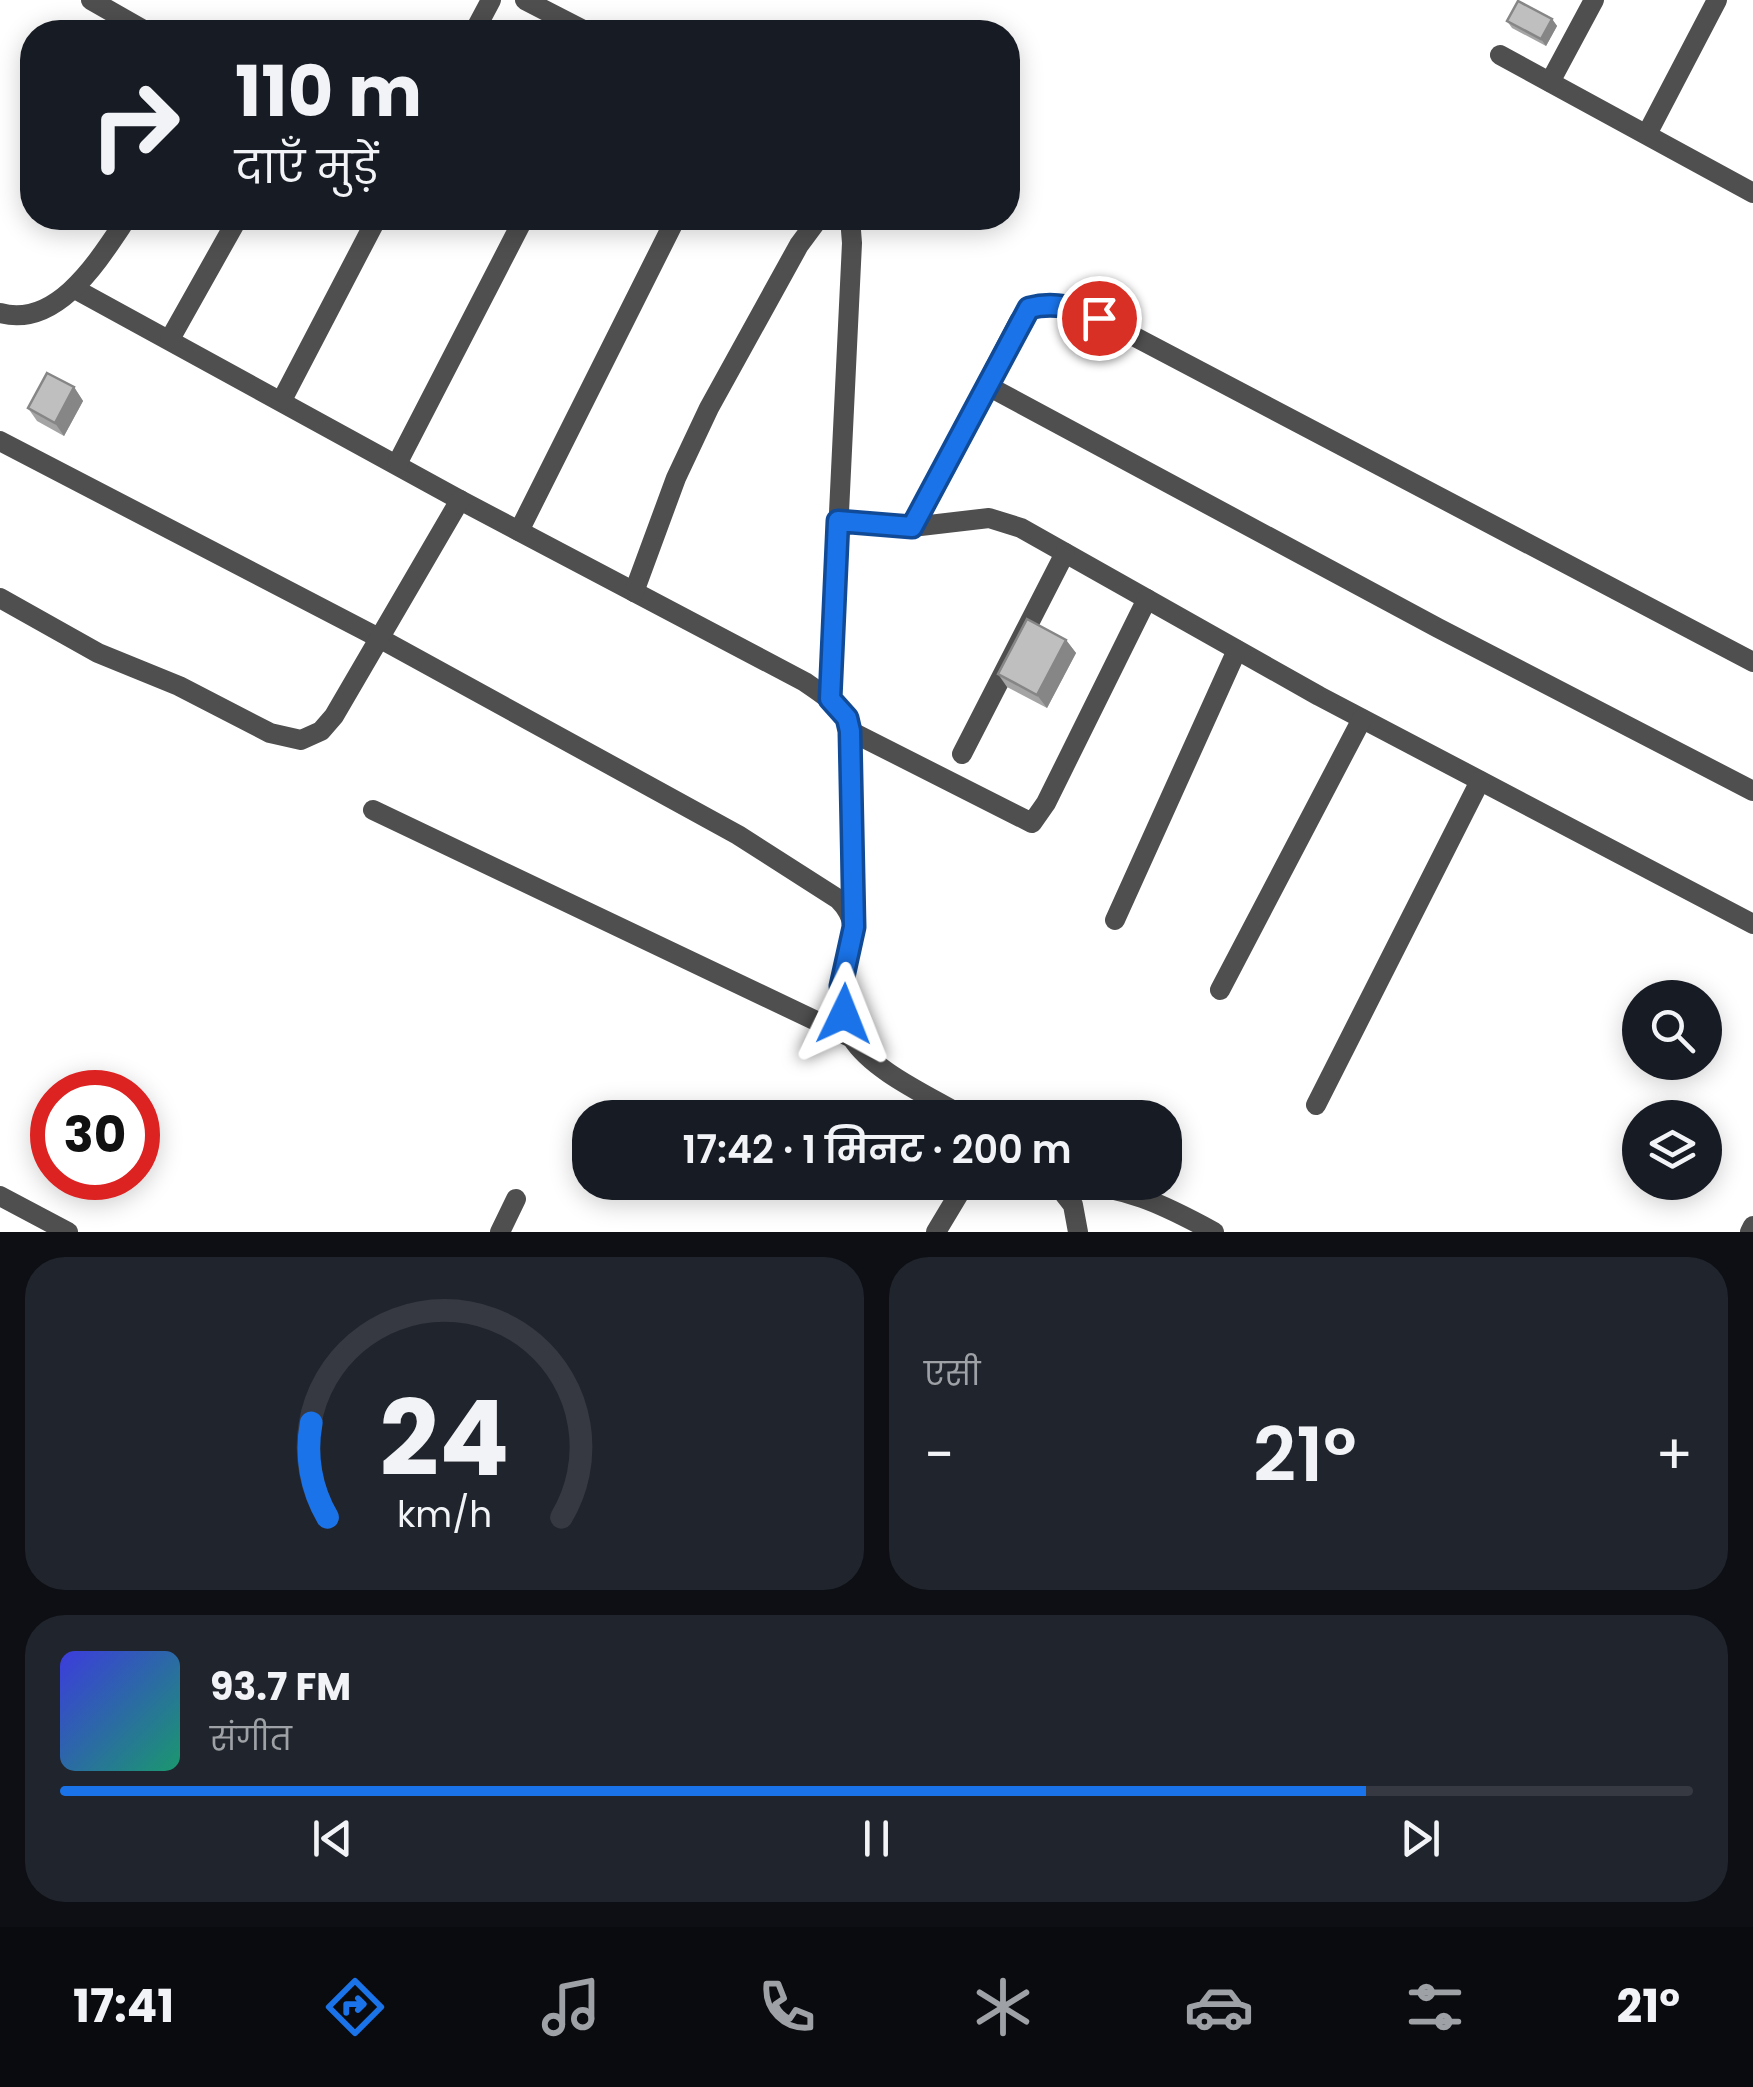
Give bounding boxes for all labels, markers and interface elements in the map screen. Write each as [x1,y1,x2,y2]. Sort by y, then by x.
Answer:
text: 110 m [235,42,422,141]
icon: right [70,60,200,190]
text: दाएँ मुड़ें [235,136,378,199]
pin [1057,276,1142,361]
icon: arrive [1072,291,1127,346]
position arrow [792,962,896,1066]
map controls [1622,980,1722,1200]
button: search [1622,980,1722,1080]
speed limit sign: 30 [30,1070,160,1200]
button: layers [1622,1100,1722,1200]
text: 17:42 · 1 मिनट · 200 m [682,1123,1072,1176]
text: एसी [924,1351,980,1396]
text: 24 [380,1366,509,1511]
text: 21° [1253,1402,1357,1507]
text: − [924,1416,954,1493]
text: + [1655,1416,1693,1493]
text: km/h [397,1489,492,1540]
text: 93.7 FM [210,1660,351,1713]
text: संगीत [210,1716,292,1761]
icon: previous [305,1811,360,1866]
icon: pause [849,1811,904,1866]
icon: next [1393,1811,1448,1866]
icon: directions [320,1972,390,2042]
icon: music [536,1972,606,2042]
icon: phone [752,1972,822,2042]
icon: climate [968,1972,1038,2042]
icon: car [1184,1972,1254,2042]
icon: filters [1400,1972,1470,2042]
text: 17:41 [73,1975,174,2038]
text: 21° [1617,1975,1680,2038]

